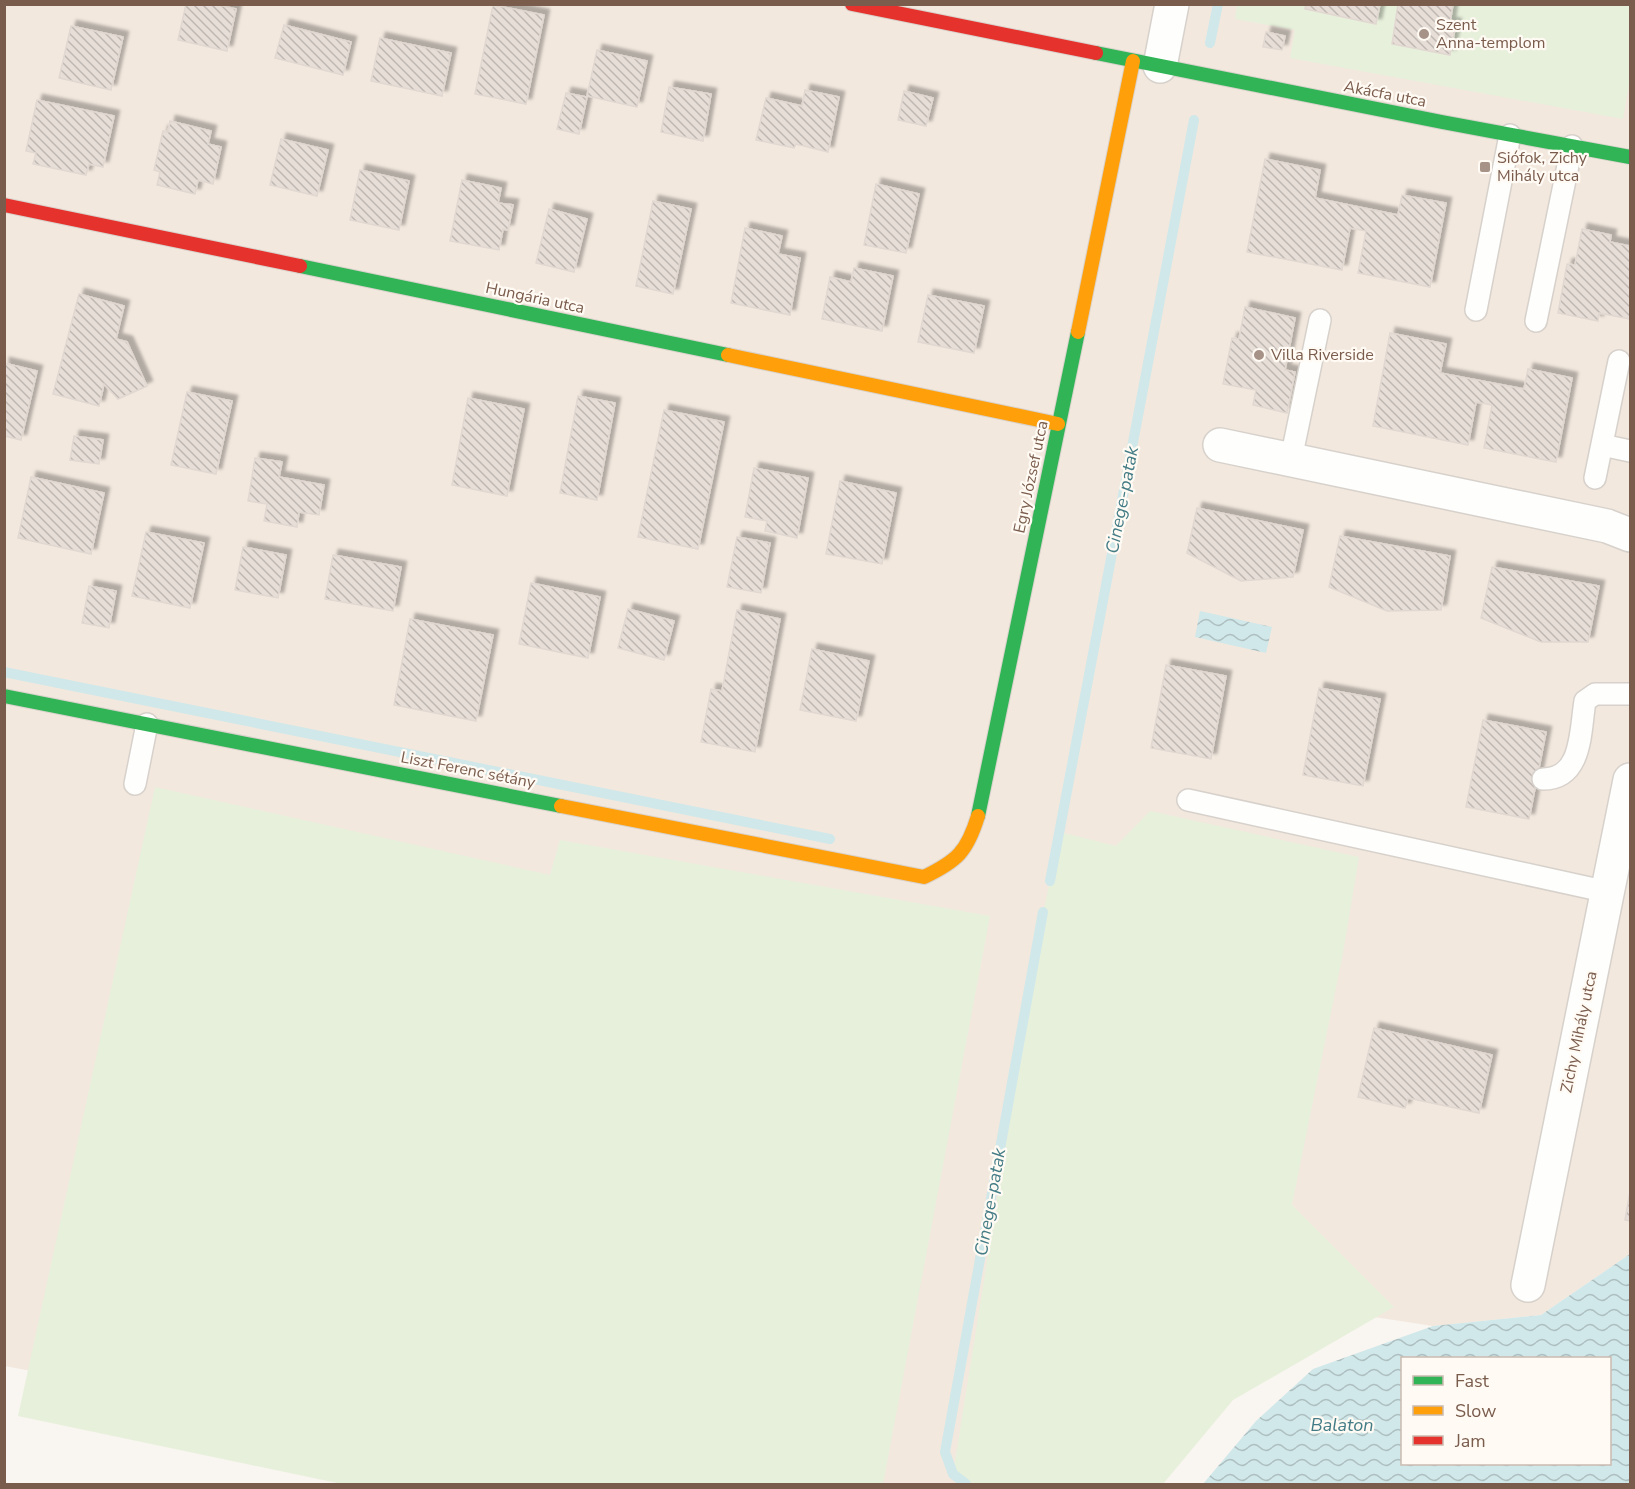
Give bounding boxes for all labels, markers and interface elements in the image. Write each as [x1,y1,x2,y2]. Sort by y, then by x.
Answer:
place label: Szent Anna-templom [1436,14,1545,54]
marker: Szent Anna-templom [1417,27,1431,41]
street label: Akácfa utca [1342,75,1428,113]
place label: Siófok, Zichy Mihály utca [1497,147,1588,187]
marker: Siófok, Zichy Mihály utca [1478,160,1492,174]
street label: Hungária utca [484,277,586,319]
place label: Villa Riverside [1270,344,1374,366]
marker: Villa Riverside [1252,348,1266,362]
street label: Egry József utca [1008,419,1054,535]
water label: Cinege-patak [1100,443,1144,556]
street label: Liszt Ferenc sétány [399,746,538,794]
street label: Zichy Mihály utca [1555,969,1603,1095]
water label: Cinege-patak [969,1145,1011,1258]
legend [1401,1357,1611,1465]
text: Fast [1455,1369,1490,1393]
text: Slow [1455,1399,1496,1423]
water label: Balaton [1310,1413,1374,1437]
text: Jam [1454,1429,1486,1453]

